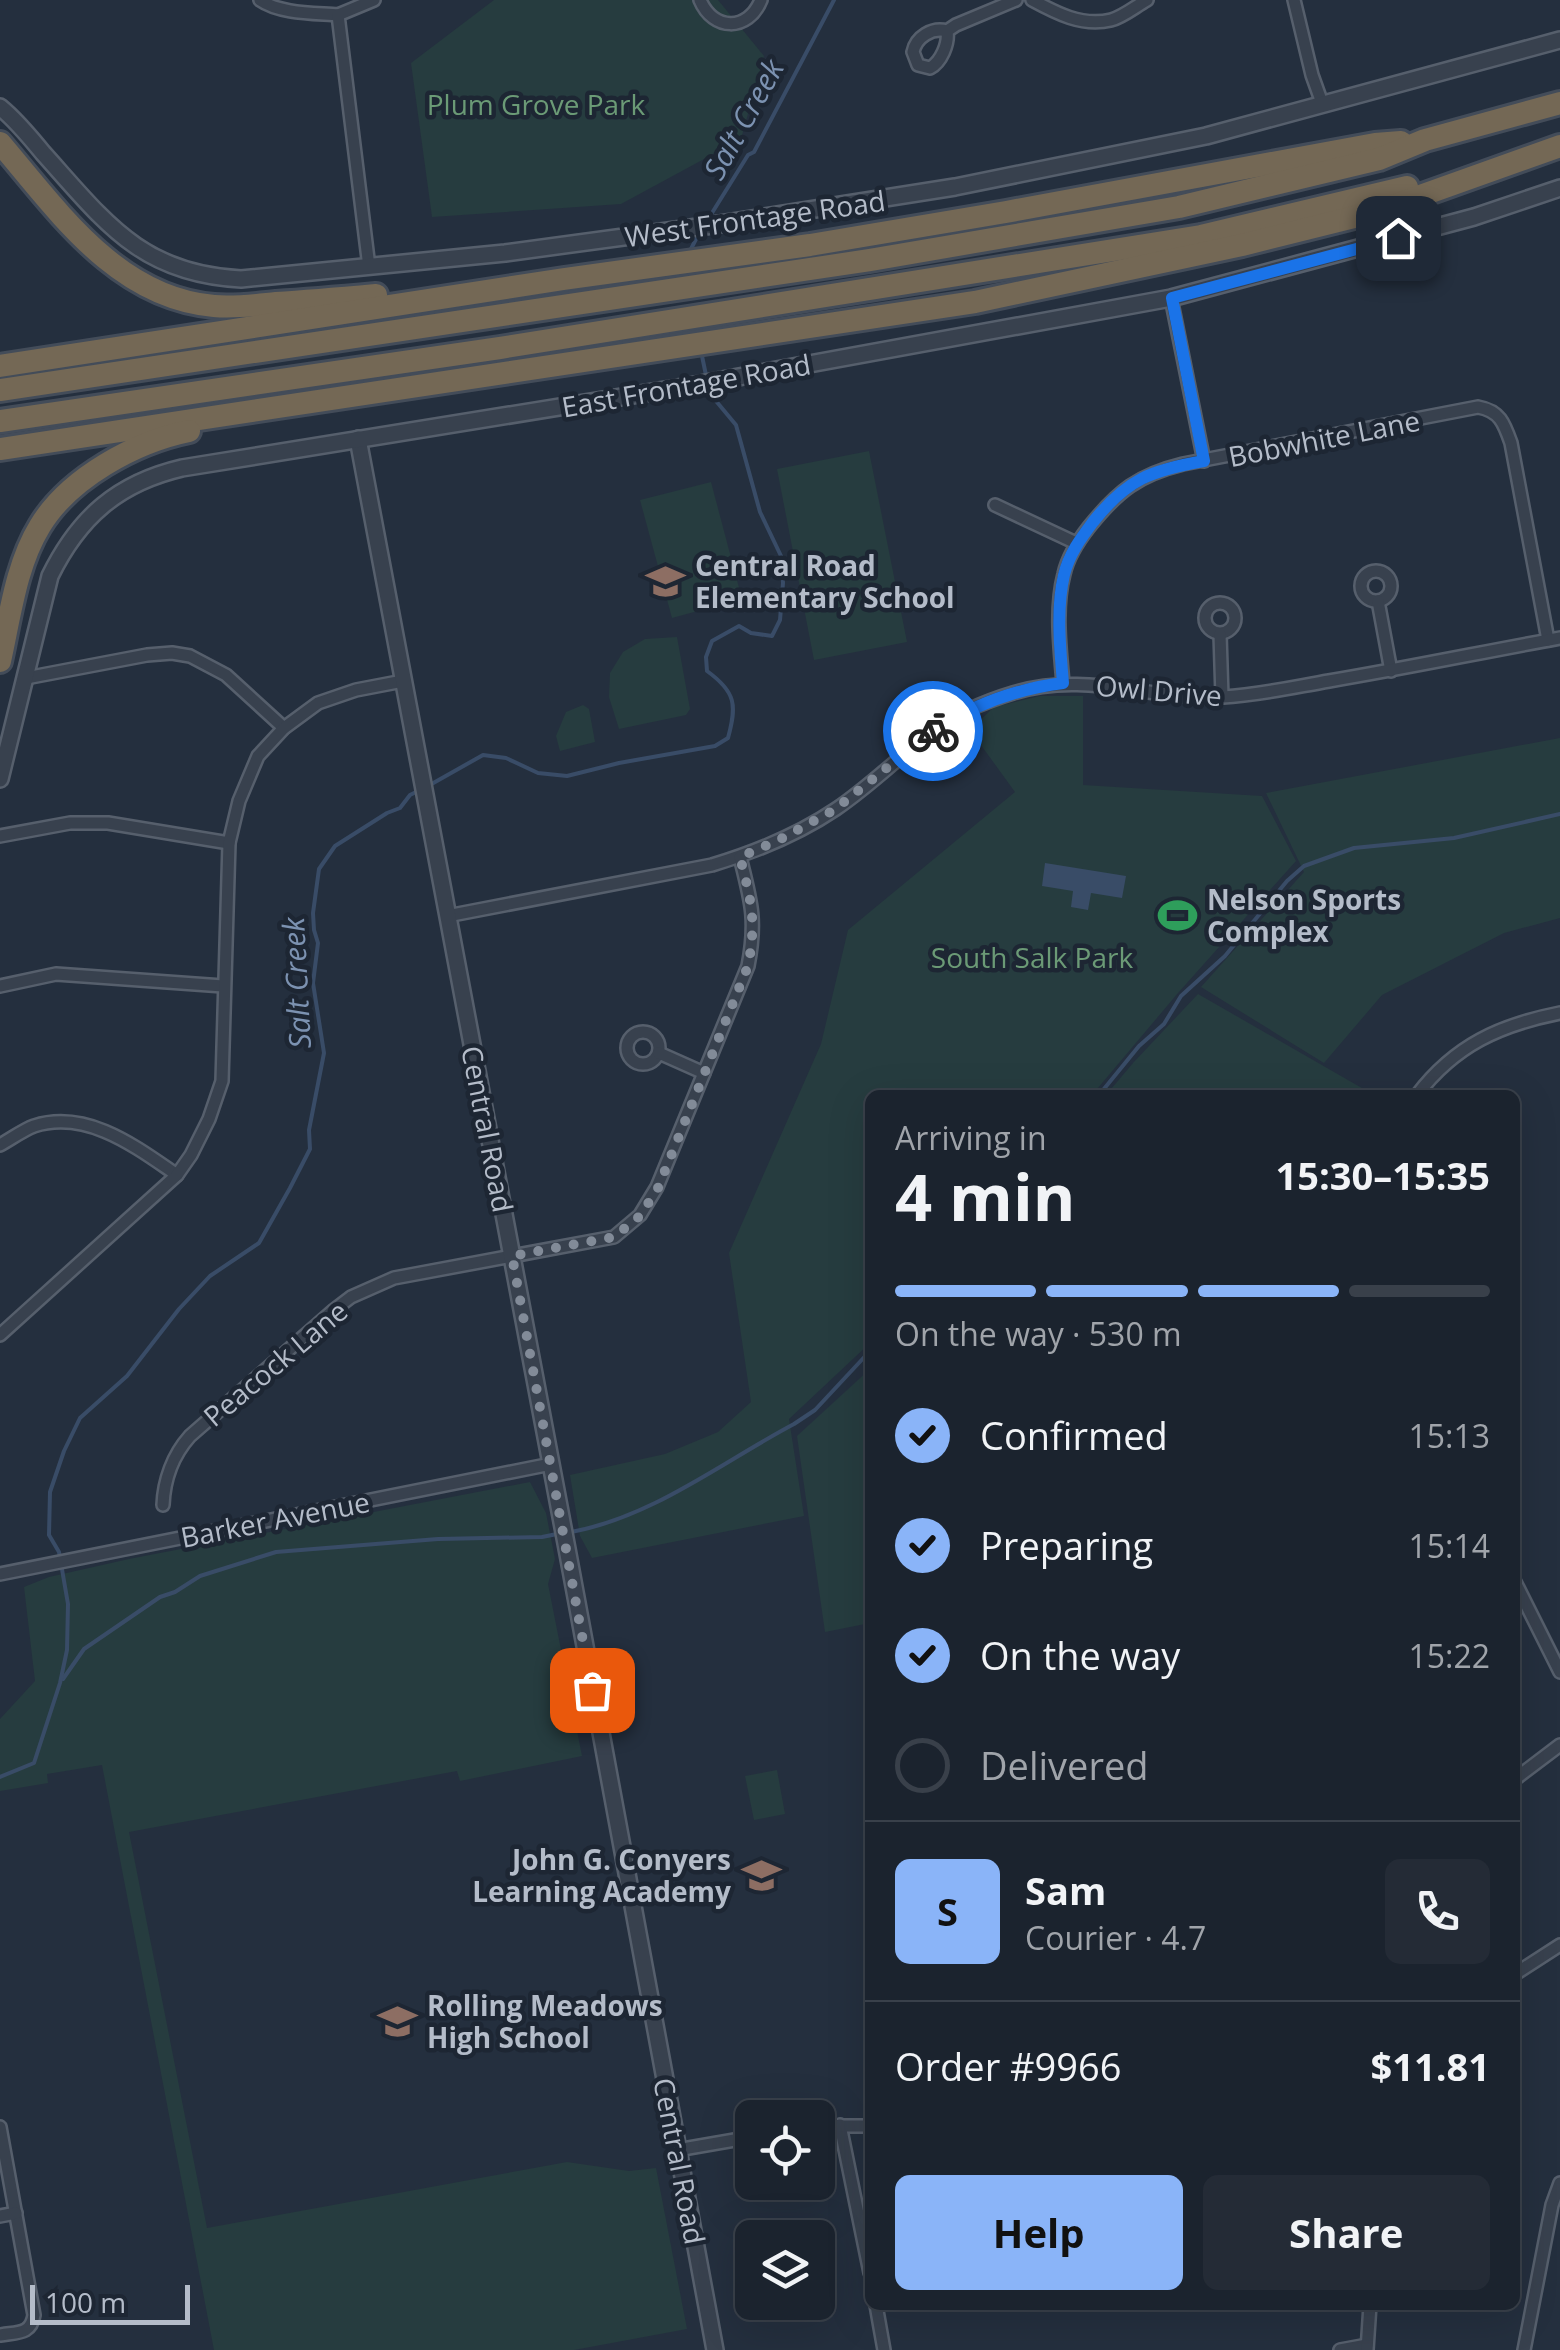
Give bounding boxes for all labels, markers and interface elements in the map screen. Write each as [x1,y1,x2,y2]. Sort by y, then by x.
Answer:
water label: Salt Creek [693,50,793,186]
park label: Plum Grove Park [427,85,646,123]
street label: West Frontage Road [622,181,888,255]
pin [1356,196,1441,281]
icon: home [1371,211,1426,266]
street label: East Frontage Road [559,344,813,426]
street label: Bobwhite Lane [1225,401,1423,475]
place label: Central Road Elementary School [695,546,955,616]
school or university icon: Central Road Elementary School [644,560,686,602]
street label: Owl Drive [1094,666,1224,714]
courier [883,681,983,781]
icon: bike [906,704,961,759]
place label: Nelson Sports Complex [1207,880,1401,950]
sports icon: Nelson Sports Complex [1156,894,1198,936]
water label: Salt Creek [272,915,320,1050]
park label: South Salk Park [931,938,1133,976]
street label: Central Road [453,1043,523,1215]
text: Arriving in [895,1116,1047,1159]
text: 15:30–15:35 [1276,1149,1490,1201]
text: 4 min [895,1152,1075,1240]
street label: Peacock Lane [195,1292,355,1434]
text: On the way · 530 m [895,1312,1182,1355]
icon: check [895,1408,950,1463]
text: Confirmed [980,1409,1168,1461]
text: 15:13 [1408,1414,1490,1457]
street label: Barker Avenue [177,1482,373,1556]
icon: check [895,1518,950,1573]
text: Preparing [980,1519,1153,1571]
text: 15:14 [1408,1524,1490,1567]
icon: check [895,1628,950,1683]
text: On the way [980,1629,1180,1681]
text: 15:22 [1408,1634,1490,1677]
pin [550,1648,635,1733]
icon: bag [565,1663,620,1718]
text: Delivered [980,1739,1149,1791]
place label: John G. Conyers Learning Academy [472,1840,731,1910]
school or university icon: John G. Conyers Learning Academy [740,1854,782,1896]
button: phone [1385,1859,1490,1964]
text: Sam [1025,1864,1106,1916]
text: S [937,1885,958,1937]
text: Courier · 4.7 [1025,1916,1206,1959]
place label: Rolling Meadows High School [427,1986,663,2056]
school or university icon: Rolling Meadows High School [376,2000,418,2042]
text: Order #9966 [895,2040,1122,2092]
text: $11.81 [1371,2040,1490,2092]
street label: Central Road [645,2075,715,2247]
map controls [735,2100,835,2320]
button: locate [735,2100,835,2200]
button: Help [895,2175,1183,2290]
button: Share [1203,2175,1490,2290]
button: layers [735,2220,835,2320]
scale bar [30,2280,190,2324]
text: 100 m [45,2283,126,2321]

